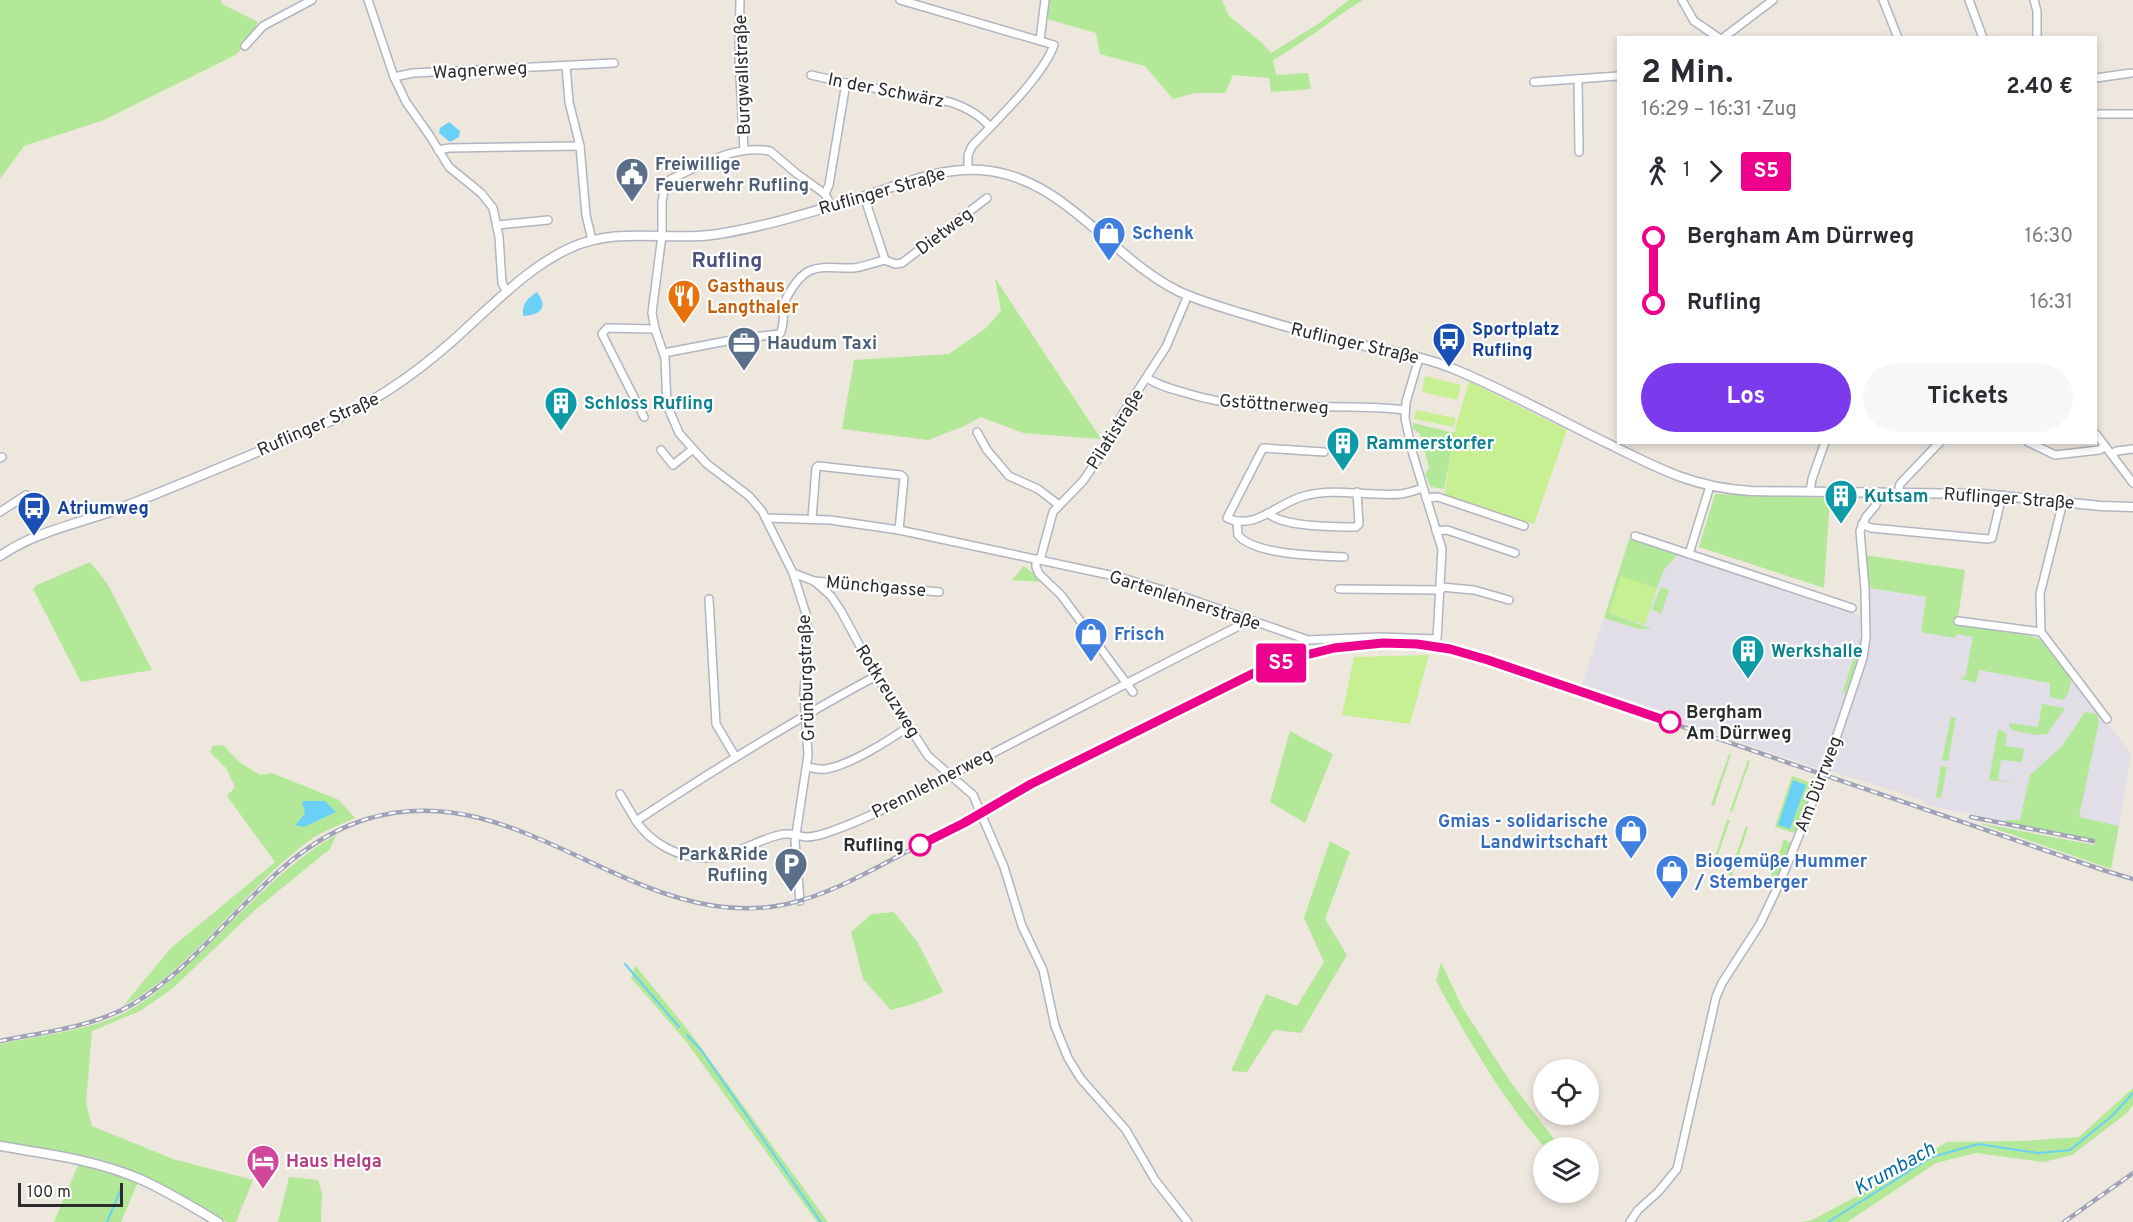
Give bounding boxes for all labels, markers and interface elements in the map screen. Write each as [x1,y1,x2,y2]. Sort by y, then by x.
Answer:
street label: Burgwallstraße [730,14,757,136]
text: 2 Min. [1641,53,1733,95]
street label: Wagnerweg [432,58,528,85]
street label: In der Schwärz [826,69,946,114]
text: 2.40 € [2006,74,2073,101]
text: 16:29 – 16:31 · Zug [1641,97,1797,123]
place label: Freiwillige Feuerwehr Rufling [655,154,809,198]
icon: walk [1641,155,1674,188]
icon: forward [1699,155,1732,188]
public building icon: Freiwillige Feuerwehr Rufling [614,156,650,203]
text: 1 [1683,158,1690,184]
text: S5 [1753,158,1779,185]
street label: Ruflinger Straße [816,163,949,222]
street label: Dietweg [912,203,978,261]
shop icon: Schenk [1091,215,1127,262]
place label: Schenk [1132,223,1194,246]
text: Bergham Am Dürrweg [1687,224,1914,251]
text: 16:30 [2024,224,2073,250]
district label: Rufling [692,248,762,275]
place label: Gasthaus Langthaler [707,276,799,320]
restaurant icon: Gasthaus Langthaler [666,278,702,325]
text: Rufling [1687,290,1761,317]
text: 16:31 [2030,290,2073,316]
street label: Ruflinger Straße [1288,319,1421,370]
place label: Sportplatz Rufling [1472,319,1560,363]
bus stop icon: Sportplatz Rufling [1431,321,1467,368]
office icon: Haudum Taxi [726,325,762,372]
place label: Haudum Taxi [767,333,877,356]
button: Los [1641,363,1851,432]
button: Tickets [1863,363,2073,432]
building icon: Schloss Rufling [543,385,579,432]
street label: Pilatistraße [1082,385,1150,474]
street label: Ruflinger Straße [254,388,383,463]
street label: Gstöttnerweg [1218,390,1329,421]
place label: Schloss Rufling [584,393,713,416]
building icon: Rammerstorfer [1325,425,1361,472]
place label: Rammerstorfer [1366,433,1495,456]
building icon: Kutsam [1823,478,1859,525]
street label: Ruflinger Straße [1943,483,2075,516]
place label: Kutsam [1864,486,1928,509]
bus stop icon: Atriumweg [16,490,52,537]
place label: Atriumweg [57,498,149,521]
street label: Gartenlehnerstraße [1106,566,1263,637]
street label: Münchgasse [825,572,927,603]
street label: Grünburgstraße [794,614,821,742]
shop icon: Frisch [1073,616,1109,663]
place label: Frisch [1114,624,1165,647]
building icon: Werkshalle [1730,633,1766,680]
street label: Rotkreuzweg [849,641,924,743]
place label: Werkshalle [1771,641,1863,664]
line badge: S5 [1254,644,1308,682]
text: S5 [1268,650,1294,677]
place label: Bergham Am Dürrweg [1686,702,1792,746]
marker: Bergham Am Dürrweg [1659,711,1681,733]
street label: Am Dürrweg [1791,733,1848,836]
street label: Prennlehnerweg [868,744,997,825]
place label: Gmias - solidarische Landwirtschaft [1438,811,1608,855]
shop icon: Gmias - solidarische Landwirtschaft [1613,813,1649,860]
marker: Rufling [909,834,931,856]
place label: Rufling [843,835,904,858]
place label: Park&Ride Rufling [679,844,768,888]
parking icon: Park&Ride Rufling [773,846,809,893]
place label: Biogemüße Hummer / Stemberger [1694,851,1868,895]
shop icon: Biogemüße Hummer / Stemberger [1654,853,1690,900]
map controls [1533,1059,1599,1203]
button: locate [1533,1059,1599,1125]
button: layers [1533,1137,1599,1203]
water label: Krumbach [1850,1137,1940,1203]
hotel icon: Haus Helga [245,1143,281,1190]
place label: Haus Helga [286,1151,382,1174]
scale bar [18,1180,123,1208]
text: 100 m [27,1183,71,1203]

